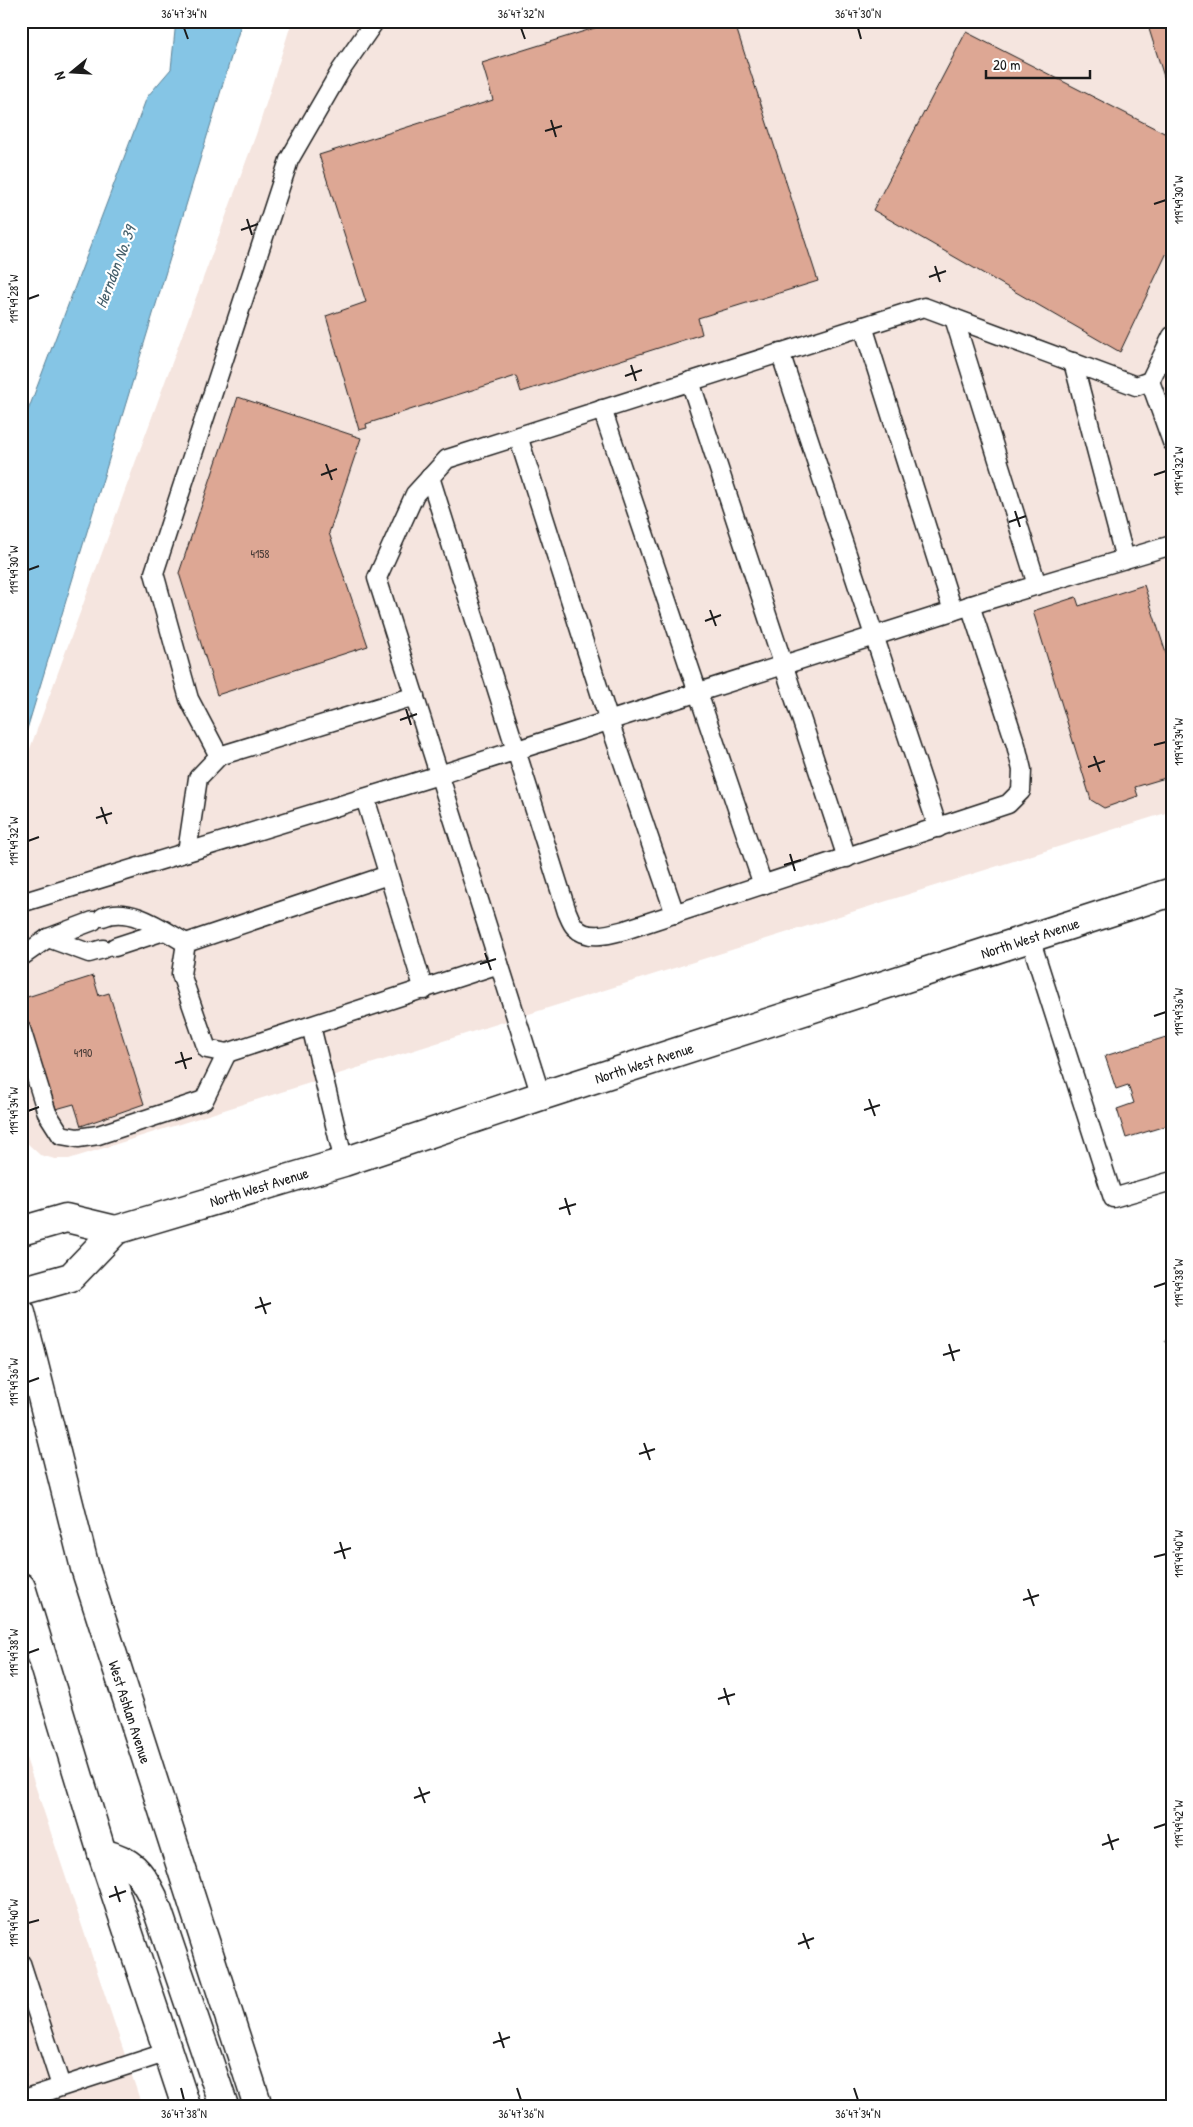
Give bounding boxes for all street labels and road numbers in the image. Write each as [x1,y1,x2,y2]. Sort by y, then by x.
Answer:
street label: North West Avenue [978,912,1082,964]
street label: North West Avenue [592,1037,696,1089]
street label: North West Avenue [207,1162,311,1212]
street label: West Ashlan Avenue [103,1658,157,1766]

